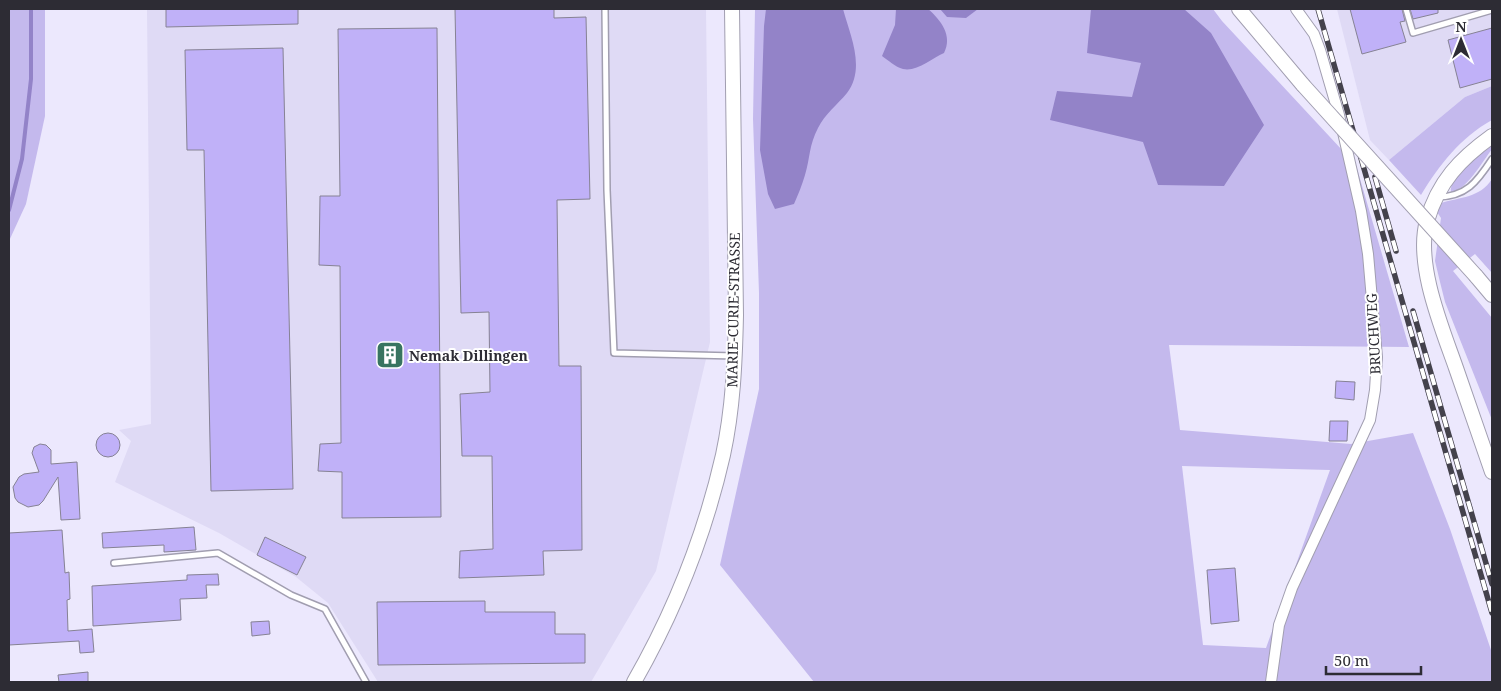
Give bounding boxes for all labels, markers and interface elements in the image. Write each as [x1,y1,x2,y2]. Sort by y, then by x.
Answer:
north arrow [1436,15,1486,65]
text: N [1455,17,1467,36]
street label: MARIE-CURIE-STRASSE [722,232,744,388]
street label: BRUCHWEG [1361,293,1385,375]
building icon: Nemak Dillingen [375,340,405,370]
place label: Nemak Dillingen [409,346,528,365]
scale bar [1326,644,1421,676]
text: 50 m [1334,650,1369,670]

